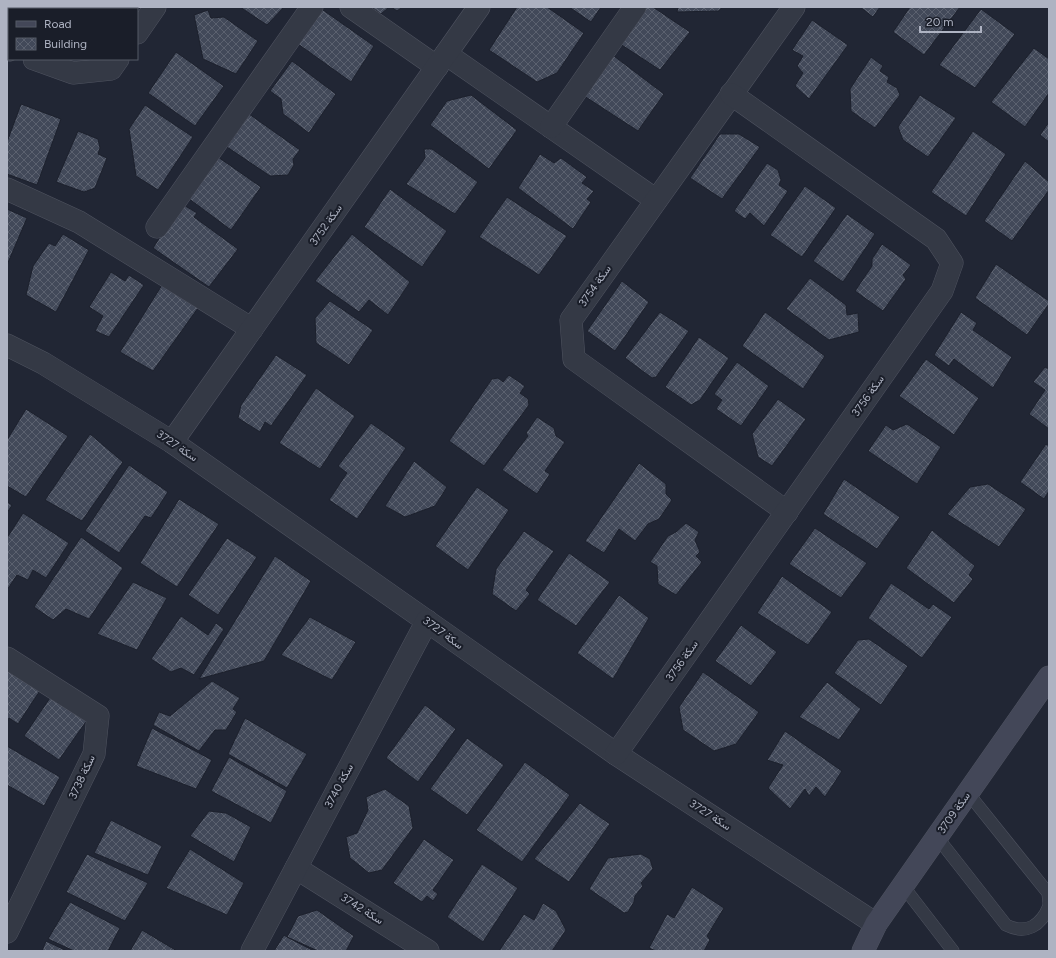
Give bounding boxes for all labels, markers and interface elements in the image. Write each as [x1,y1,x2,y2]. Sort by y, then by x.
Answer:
legend [8,8,138,60]
scale bar [920,8,981,34]
text: 20 m [926,15,954,29]
text: Road [44,17,72,31]
text: Building [44,37,87,51]
street label: سكة 3752 [307,202,345,248]
street label: سكة 3754 [576,262,614,309]
street label: سكة 3756 [849,373,887,419]
street label: سكة 3727 [154,428,200,465]
street label: سكة 3727 [420,614,466,652]
street label: سكة 3756 [663,638,701,684]
street label: سكة 3738 [66,753,98,801]
street label: سكة 3740 [322,761,356,810]
street label: سكة 3709 [935,789,973,836]
street label: سكة 3727 [687,797,733,833]
street label: سكة 3742 [338,891,386,927]

